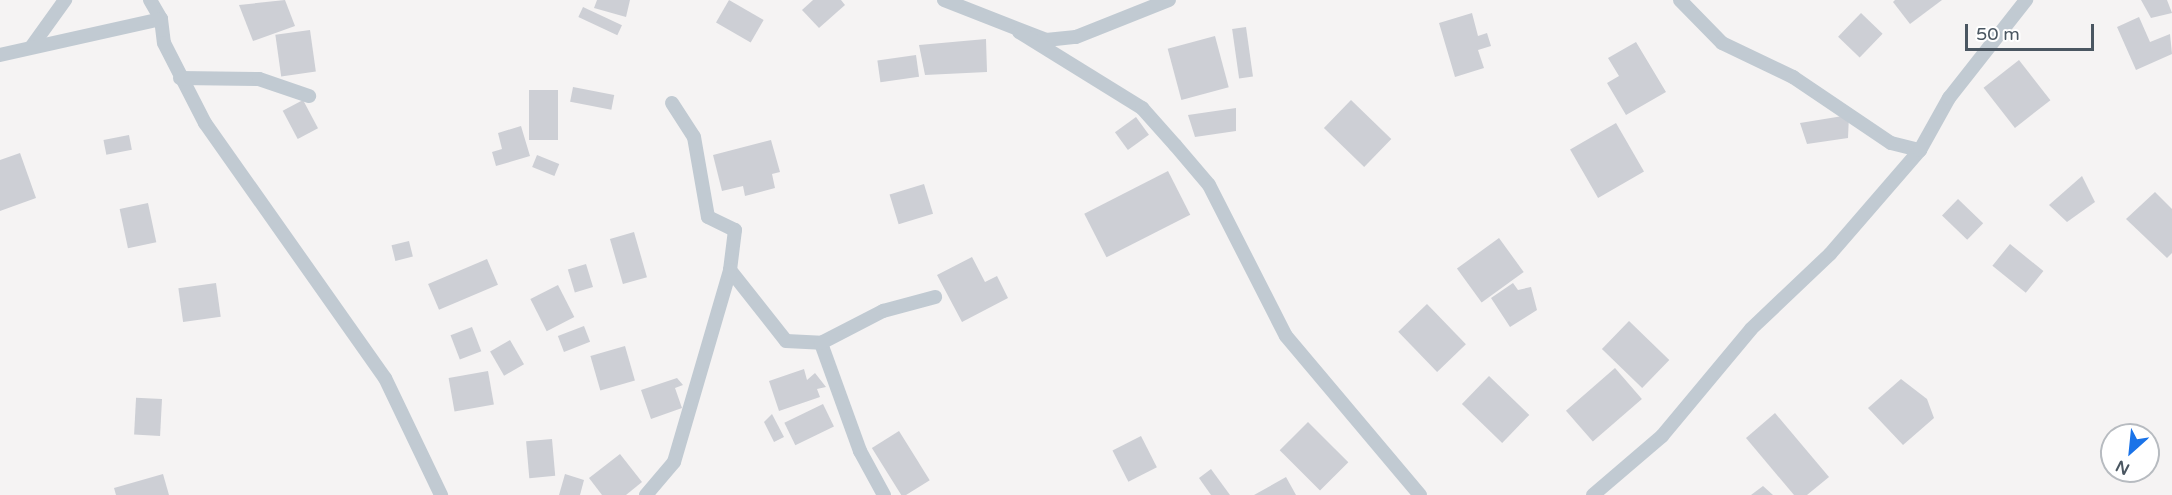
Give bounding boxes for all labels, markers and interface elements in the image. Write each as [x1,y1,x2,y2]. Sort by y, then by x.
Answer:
scale bar [1968,12,2097,50]
text: 50 m [1976,23,2020,45]
north arrow [2100,423,2160,483]
text: N [2112,455,2133,479]

